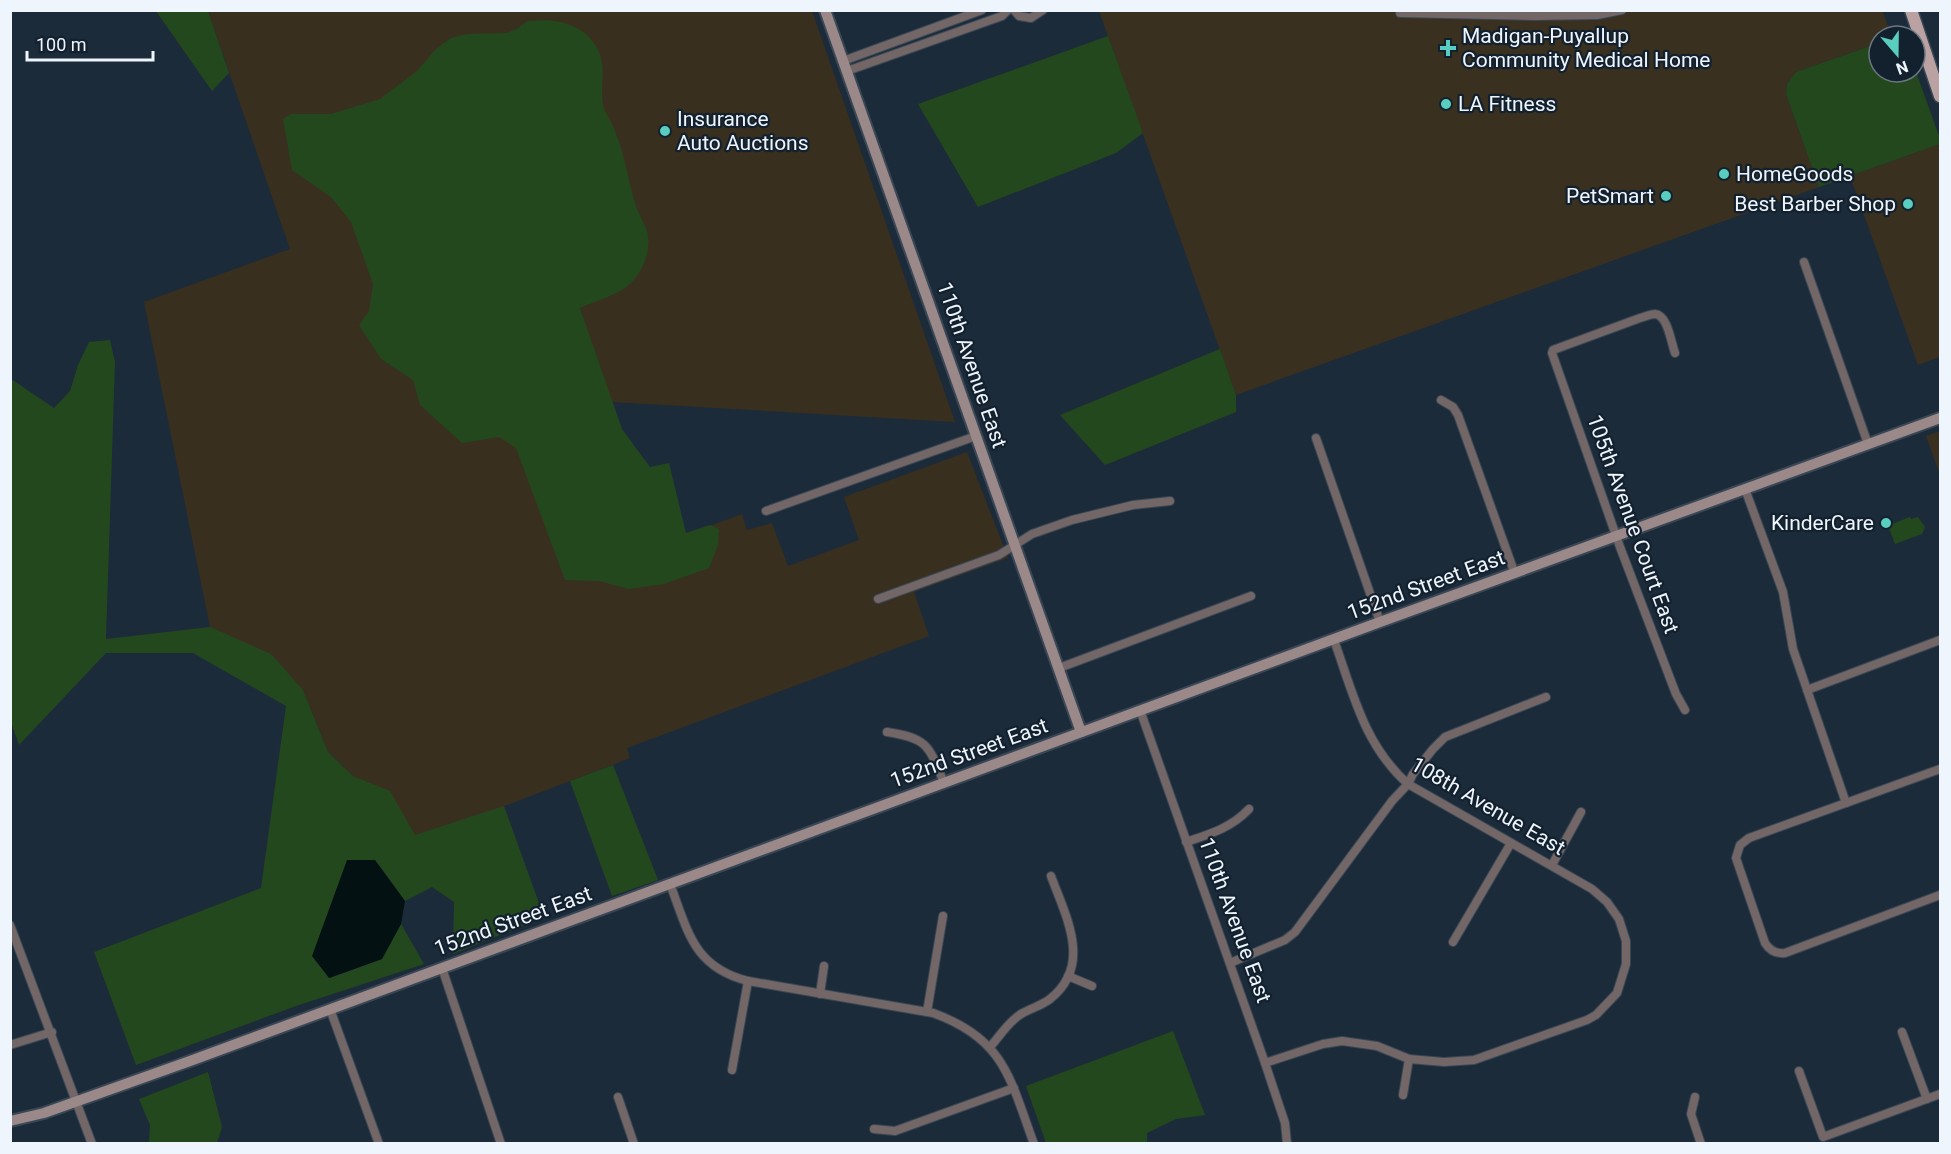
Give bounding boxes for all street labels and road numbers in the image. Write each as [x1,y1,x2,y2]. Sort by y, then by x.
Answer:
street label: 110th Avenue East [932,279,1012,451]
street label: 105th Avenue Court East [1582,411,1684,637]
street label: 152nd Street East [1344,545,1508,625]
street label: 152nd Street East [887,713,1051,793]
street label: 108th Avenue East [1407,752,1569,860]
street label: 110th Avenue East [1194,834,1276,1006]
street label: 152nd Street East [431,881,595,961]

